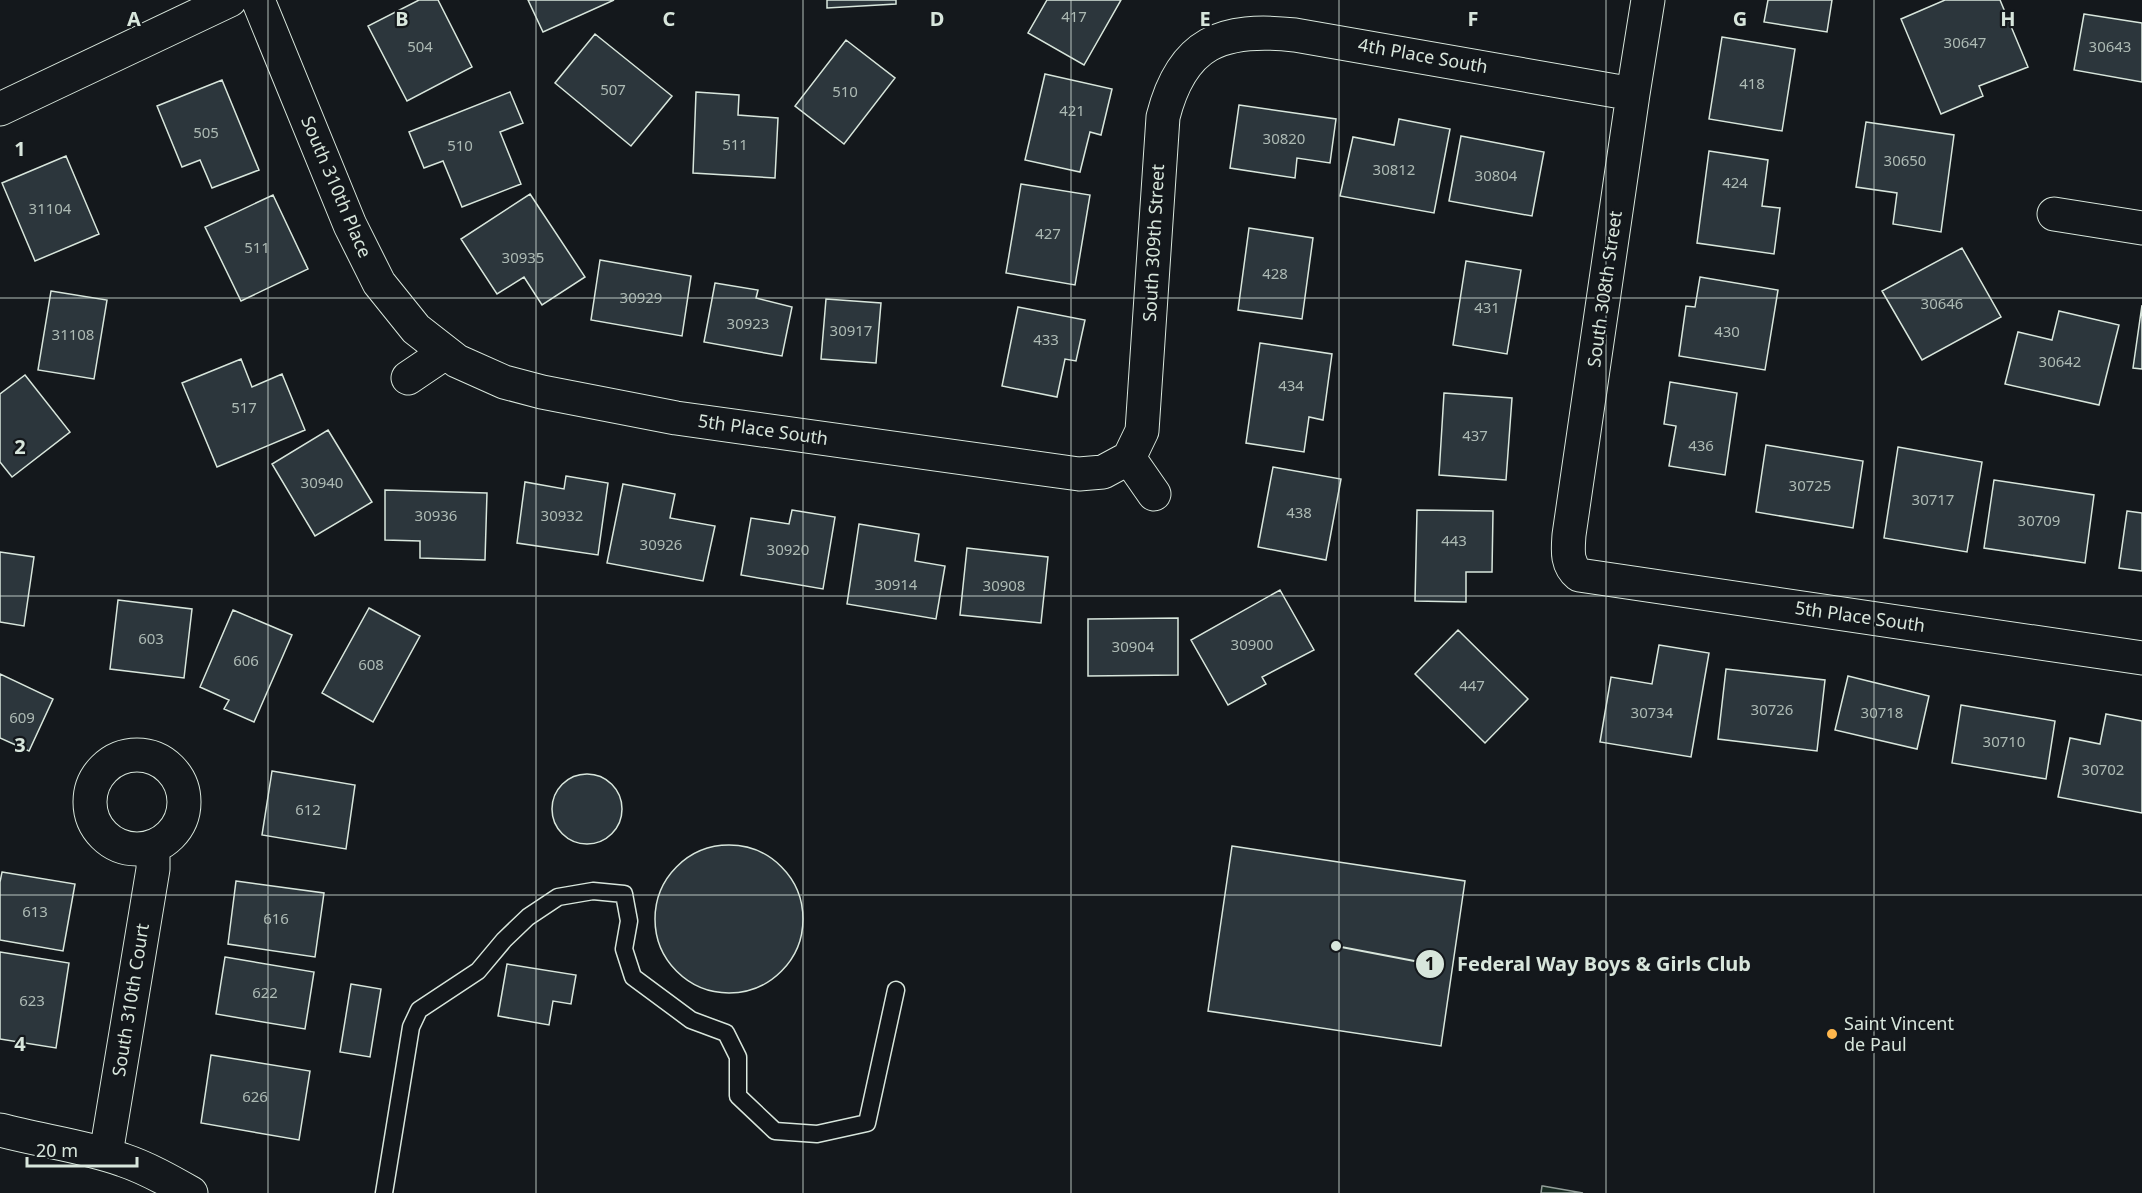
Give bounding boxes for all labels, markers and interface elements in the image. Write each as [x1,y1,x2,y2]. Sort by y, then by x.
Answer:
text: A [127,5,141,32]
text: B [395,5,409,32]
text: C [663,5,676,32]
text: D [930,5,944,32]
text: E [1199,5,1211,32]
text: F [1468,5,1478,32]
text: G [1733,5,1747,32]
text: H [2000,5,2016,32]
house number: 417 [1061,6,1087,26]
street label: 4th Place South [1356,32,1490,78]
house number: 30647 [1944,32,1986,52]
house number: 504 [407,36,433,56]
house number: 30643 [2089,36,2131,56]
house number: 418 [1739,73,1765,93]
house number: 507 [600,79,626,99]
house number: 510 [832,81,858,101]
house number: 421 [1059,100,1085,120]
street label: South 310th Place [296,112,378,261]
house number: 505 [193,122,219,142]
house number: 30820 [1263,128,1305,148]
house number: 511 [722,134,748,154]
text: 1 [14,135,26,162]
house number: 510 [447,135,473,155]
house number: 30650 [1884,150,1926,170]
house number: 30812 [1373,159,1415,179]
street label: South 309th Street [1137,163,1169,322]
house number: 30804 [1475,165,1518,185]
house number: 424 [1722,172,1748,192]
house number: 31104 [29,198,72,218]
street label: South 308th Street [1581,209,1627,369]
house number: 427 [1035,223,1061,243]
house number: 511 [244,237,270,257]
house number: 30935 [502,247,544,267]
house number: 428 [1262,263,1288,283]
house number: 30929 [620,287,662,307]
house number: 30646 [1921,293,1963,313]
house number: 431 [1474,297,1500,317]
house number: 30923 [727,313,769,333]
house number: 30917 [830,320,872,340]
house number: 430 [1714,321,1740,341]
house number: 31108 [52,324,94,344]
house number: 433 [1033,329,1059,349]
house number: 30642 [2039,351,2081,371]
house number: 434 [1278,375,1304,395]
house number: 517 [231,397,257,417]
street label: 5th Place South [696,408,830,450]
house number: 437 [1462,425,1488,445]
text: 2 [14,433,26,460]
house number: 436 [1688,435,1714,455]
house number: 30940 [301,472,343,492]
house number: 30725 [1789,475,1831,495]
house number: 30717 [1912,489,1954,509]
house number: 438 [1286,502,1312,522]
house number: 30936 [415,505,457,525]
house number: 30932 [541,505,583,525]
house number: 30709 [2018,510,2060,530]
house number: 443 [1441,530,1467,550]
house number: 30926 [640,534,682,554]
house number: 30920 [767,539,809,559]
house number: 30914 [875,574,918,594]
house number: 30908 [983,575,1025,595]
street label: 5th Place South [1793,595,1927,637]
house number: 603 [138,628,164,648]
house number: 30900 [1231,634,1273,654]
house number: 30904 [1112,636,1155,656]
house number: 606 [233,650,259,670]
house number: 608 [358,654,384,674]
house number: 447 [1459,675,1485,695]
house number: 30726 [1751,699,1793,719]
house number: 30734 [1631,702,1674,722]
house number: 30718 [1861,702,1903,722]
house number: 609 [9,707,35,727]
text: 3 [14,731,26,758]
house number: 30710 [1983,731,2025,751]
house number: 30702 [2082,759,2124,779]
house number: 612 [295,799,321,819]
house number: 613 [22,901,48,921]
house number: 616 [263,908,289,928]
street label: South 310th Court [106,921,154,1078]
callout: Federal Way Boys & Girls Club [1415,945,1763,983]
text: Federal Way Boys & Girls Club [1457,950,1751,977]
text: 1 [1425,951,1435,975]
house number: 622 [252,982,278,1002]
house number: 623 [19,990,45,1010]
place label: Saint Vincent de Paul [1844,1011,1954,1056]
marker: Saint Vincent de Paul [1825,1027,1839,1041]
text: 4 [14,1030,26,1057]
house number: 626 [242,1086,268,1106]
scale bar [27,1130,136,1168]
text: 20 m [36,1138,78,1162]

